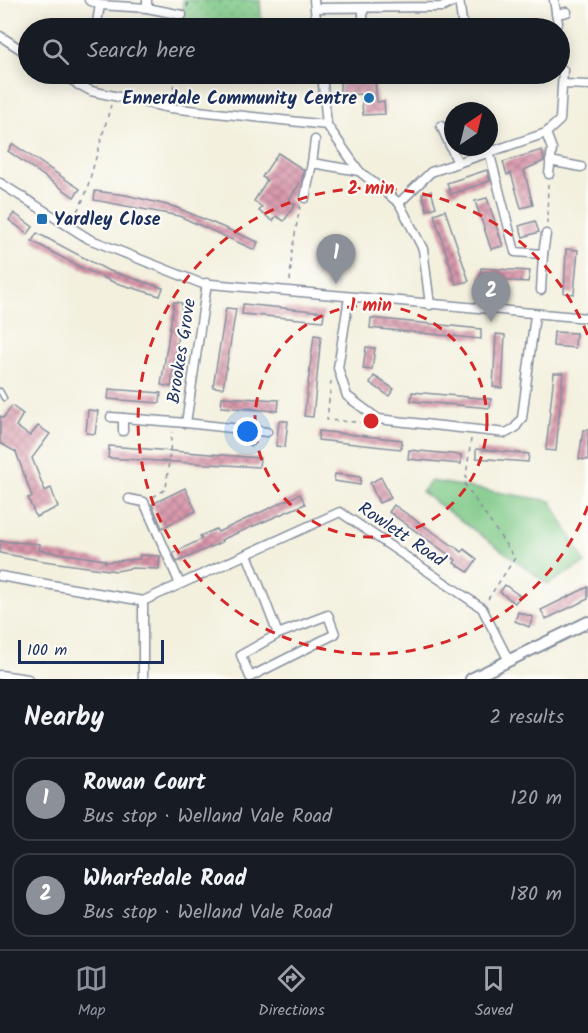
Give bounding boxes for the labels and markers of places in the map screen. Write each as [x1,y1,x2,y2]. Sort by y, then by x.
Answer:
place label: Ennerdale Community Centre [123,85,357,114]
marker: Ennerdale Community Centre [362,91,376,105]
place label: Yardley Close [54,206,161,235]
marker: Yardley Close [35,212,49,226]
pin: 1 [316,234,356,284]
pin: 2 [472,272,510,322]
centre of rings [361,411,381,431]

